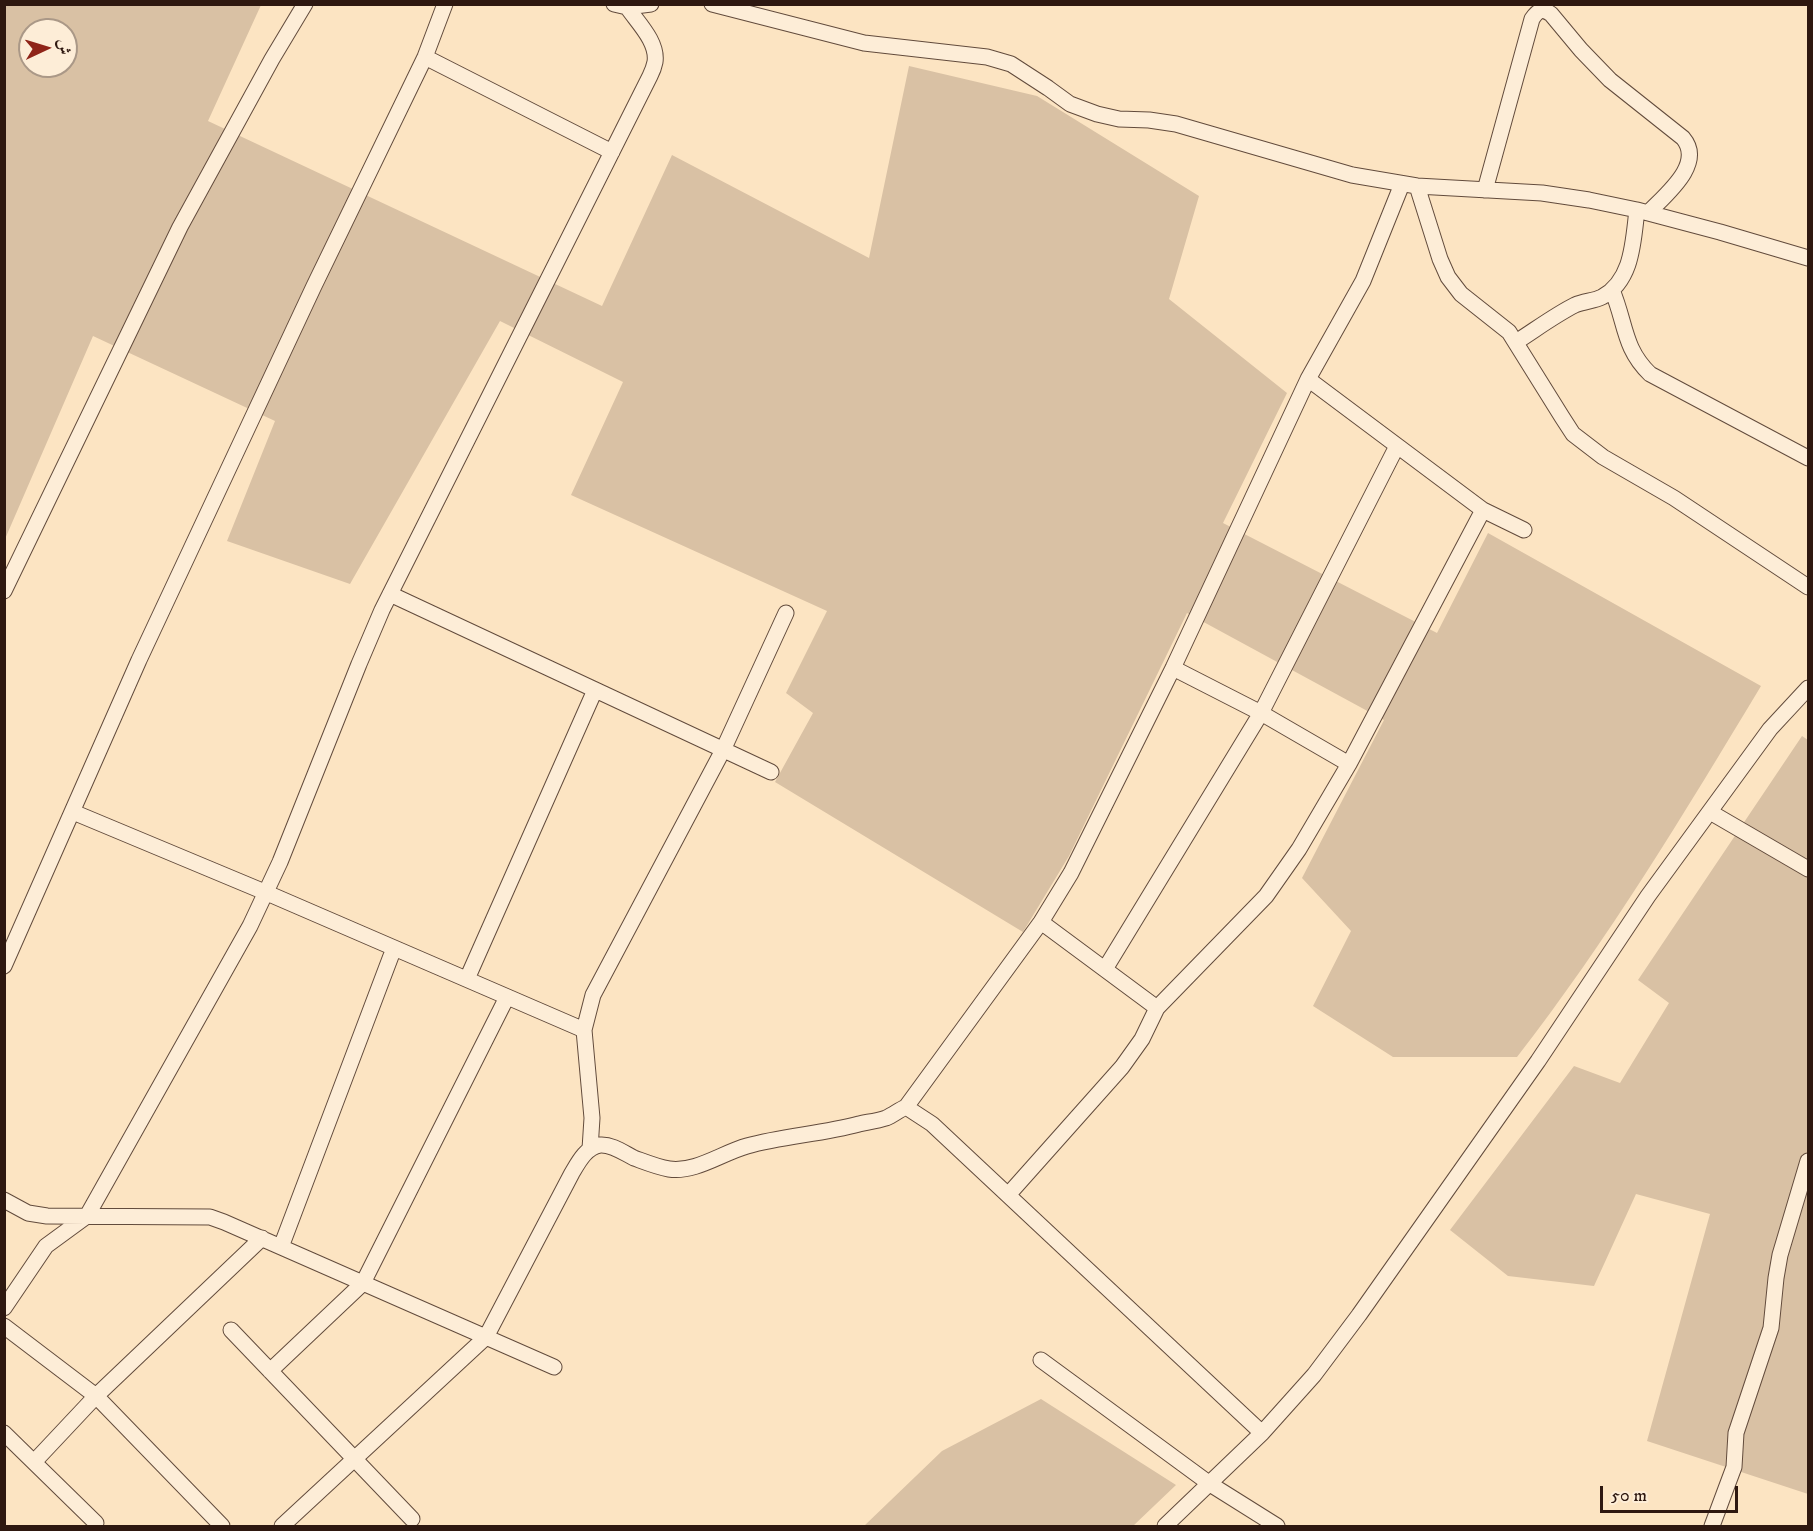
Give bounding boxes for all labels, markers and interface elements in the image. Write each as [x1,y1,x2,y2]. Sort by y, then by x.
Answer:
north arrow [18,18,78,78]
text: ش [53,38,74,55]
scale bar [1603,1474,1741,1512]
text: 50 m [1611,1485,1647,1507]

